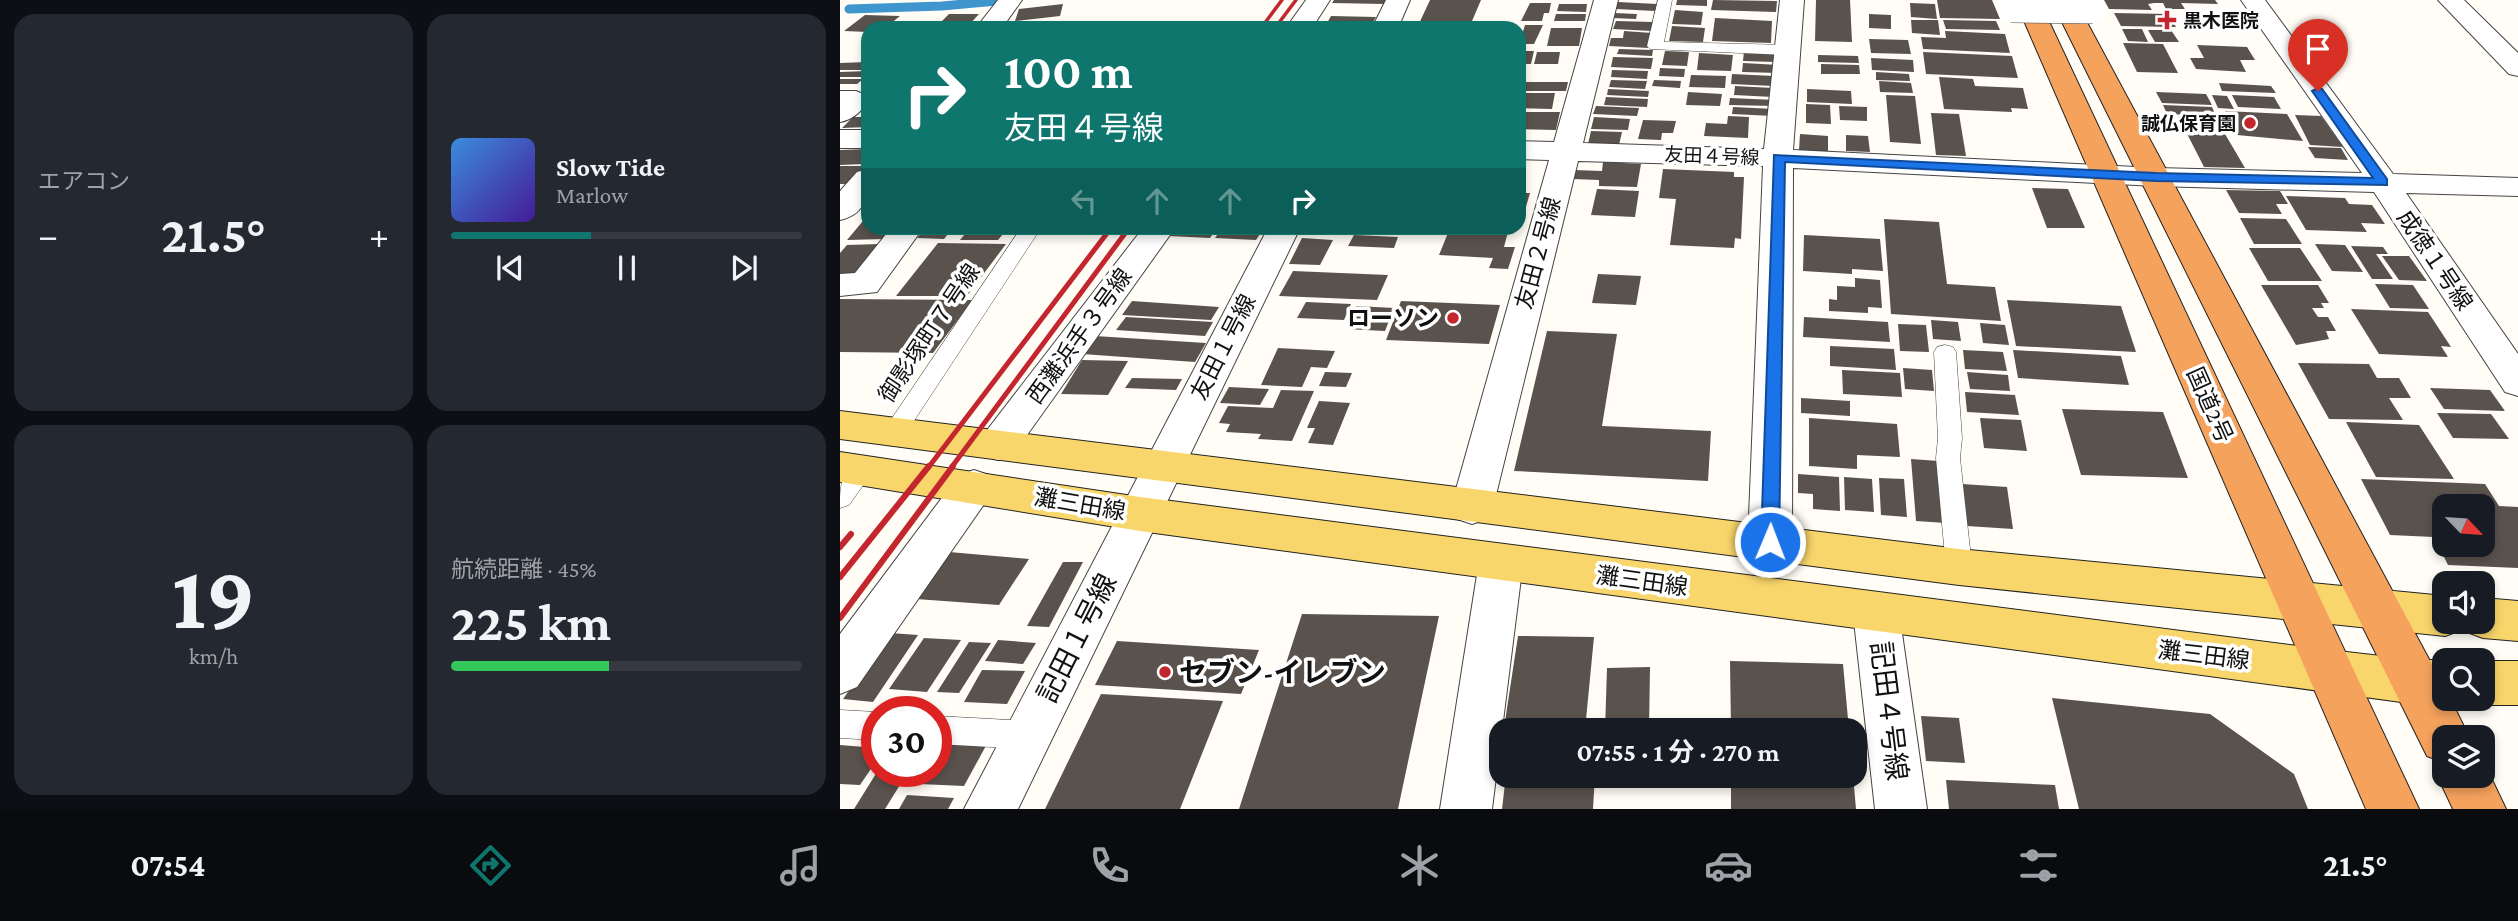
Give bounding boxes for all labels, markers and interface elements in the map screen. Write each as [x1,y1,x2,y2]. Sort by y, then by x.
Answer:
marker: 黒木医院 [2157,10,2177,30]
place label: 黒木医院 [2183,10,2259,31]
pin [2288,19,2348,91]
icon: arrive [2299,30,2337,68]
text: 100 m [1004,44,1133,99]
icon: right [889,49,980,140]
text: 友田４号線 [1004,110,1164,146]
place label: 誠仏保育園 [2141,113,2236,134]
marker: 誠仏保育園 [2242,115,2258,131]
street label: 友田４号線 [1664,144,1760,168]
text: Slow Tide [556,153,665,182]
text: エアコン [38,168,130,194]
text: Marlow [556,182,628,208]
icon: left [1065,182,1103,220]
icon: ahead [1138,182,1176,220]
icon: ahead [1211,182,1249,220]
icon: right [1284,182,1322,220]
street label: 友田２号線 [1511,194,1565,312]
text: 21.5° [161,205,266,263]
street label: 成徳１号線 [2392,205,2478,315]
text: − [38,214,58,256]
text: + [369,214,389,256]
icon: previous [491,249,529,287]
icon: pause [608,249,646,287]
icon: next [725,249,763,287]
street label: 御影塚町７号線 [873,259,985,407]
street label: 西灘浜手３号線 [1021,263,1137,409]
street label: 友田１号線 [1185,290,1261,404]
place label: ローソン [1347,305,1439,331]
marker: ローソン [1445,310,1461,326]
street label: 国道2号 [2182,363,2238,447]
street label: 灘三田線 [1032,483,1128,525]
north arrow [2432,494,2496,556]
map controls [2432,494,2495,788]
position arrow [1733,505,1807,579]
text: 19 [172,546,255,648]
text: 航続距離 · 45% [451,556,596,582]
street label: 灘三田線 [1595,562,1689,600]
street label: 記田１号線 [1031,569,1123,707]
button: sound [2432,571,2495,634]
text: 225 km [451,593,611,651]
street label: 灘三田線 [2157,636,2251,674]
street label: 記田４号線 [1865,640,1913,782]
text: km/h [189,643,238,669]
button: search [2432,648,2495,711]
place label: セブン-イレブン [1179,657,1386,688]
marker: セブン-イレブン [1157,664,1173,680]
speed limit sign: 30 [861,696,952,787]
button: layers [2432,725,2495,788]
text: 07:55 · 1 分 · 270 m [1576,738,1780,767]
icon: directions [466,841,515,890]
icon: music [776,841,825,890]
icon: phone [1085,841,1134,890]
icon: climate [1395,841,1444,890]
icon: car [1704,841,1753,890]
icon: filters [2014,841,2063,890]
text: 07:54 [130,847,206,883]
text: 21.5° [2323,847,2388,883]

